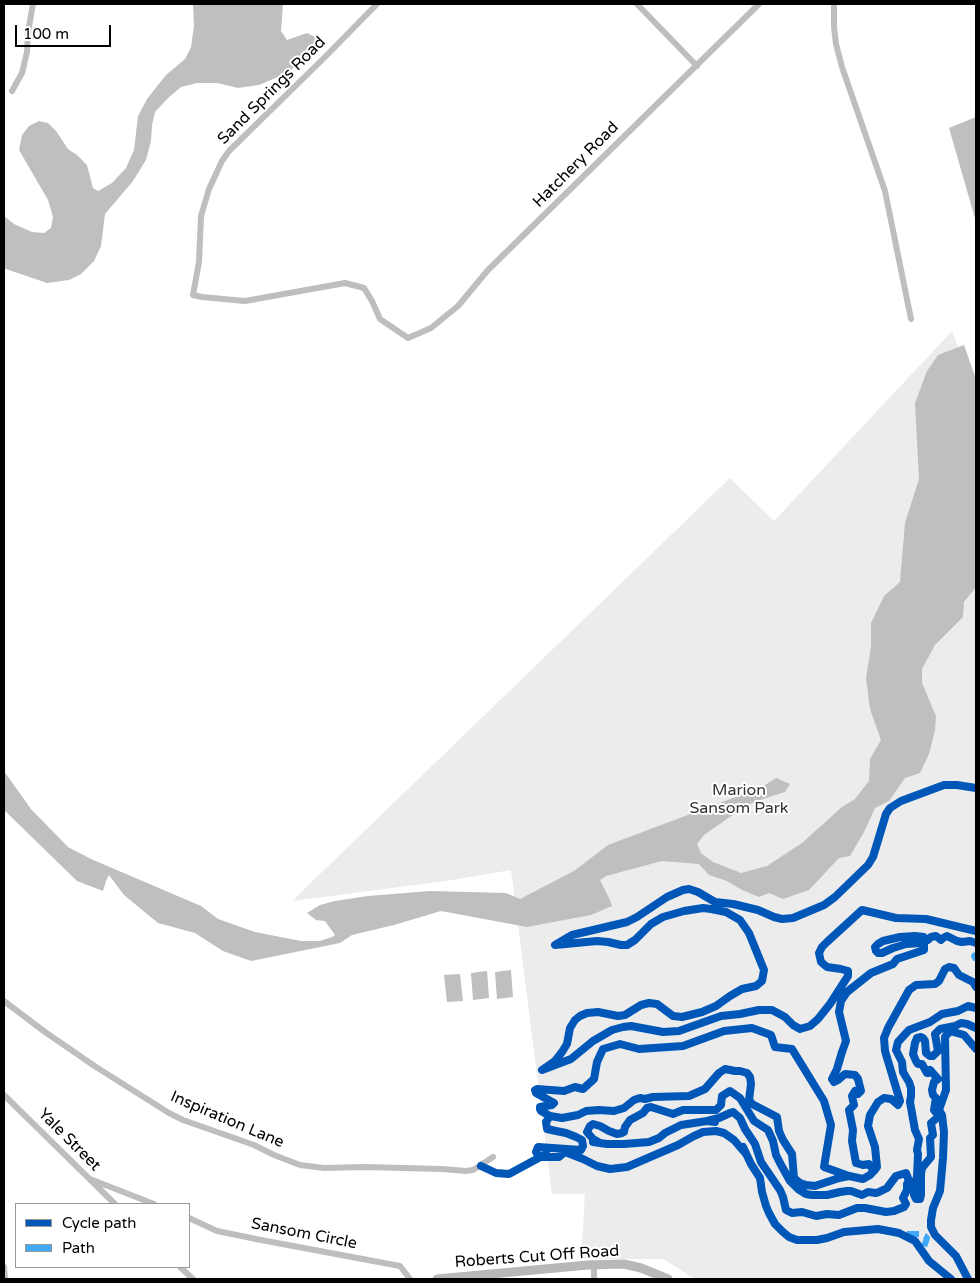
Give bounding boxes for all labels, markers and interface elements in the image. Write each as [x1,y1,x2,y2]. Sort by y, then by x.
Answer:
scale bar [18,15,114,47]
text: 100 m [23,25,69,43]
street label: Sand Springs Road [214,33,330,149]
street label: Hatchery Road [529,118,623,212]
park label: Marion Sansom Park [689,781,789,819]
street label: Inspiration Lane [167,1087,287,1153]
street label: Yale Street [34,1105,104,1175]
legend [15,1203,190,1268]
text: Cycle path [62,1214,136,1232]
street label: Sansom Circle [249,1214,359,1254]
text: Path [62,1239,95,1257]
street label: Roberts Cut Off Road [454,1242,620,1272]

